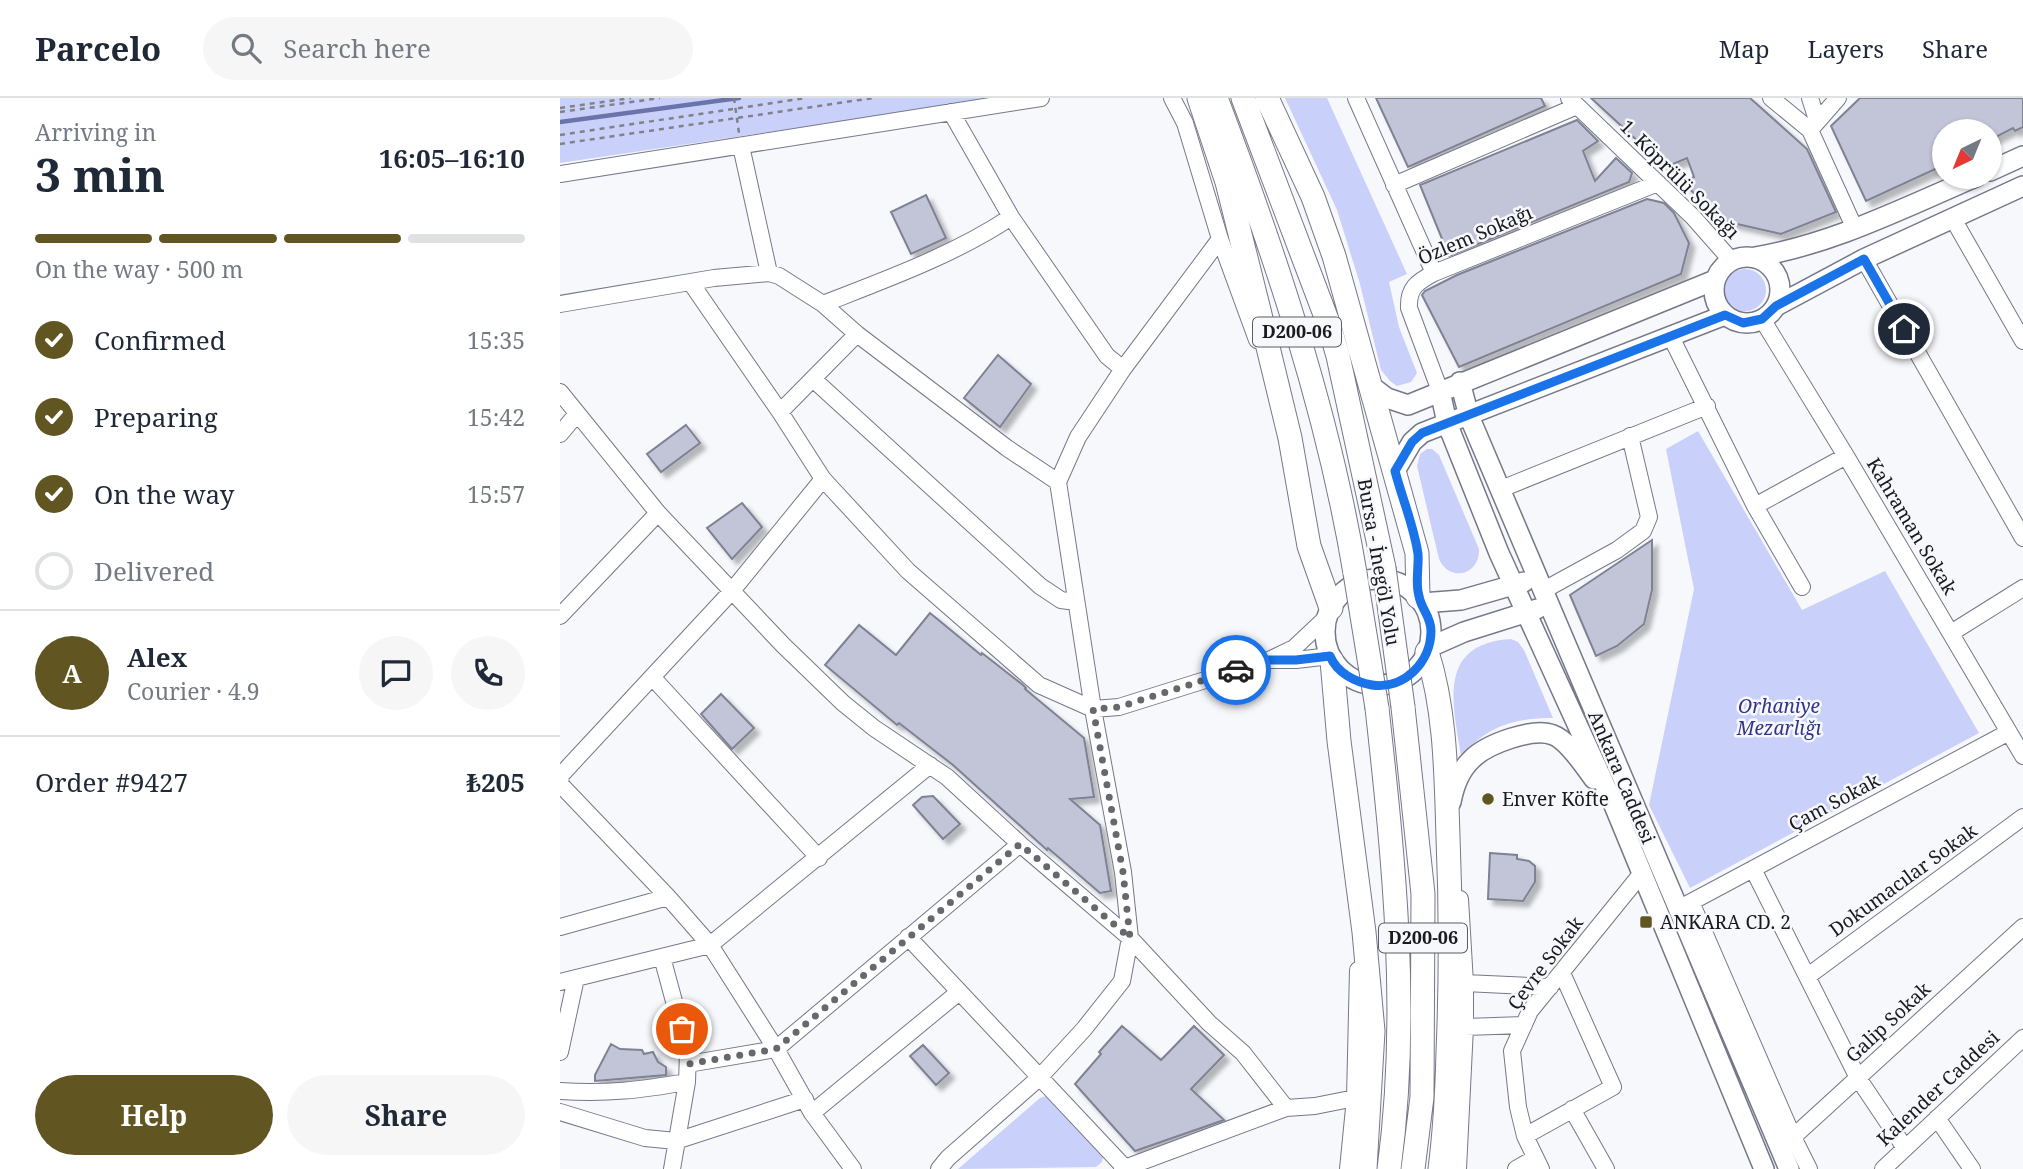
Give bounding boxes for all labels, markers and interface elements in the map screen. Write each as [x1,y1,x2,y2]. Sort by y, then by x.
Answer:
search box [203,17,693,80]
text: Parcelo [35,26,161,71]
icon: search [227,29,265,67]
text: Search here [283,30,431,66]
text: Map [1719,32,1770,65]
text: Layers [1808,32,1884,65]
text: Share [1922,32,1988,65]
street label: 1. Köprülü Sokağı [1615,114,1745,244]
text: Arriving in [35,116,156,148]
north arrow [1932,119,2002,189]
map controls [1932,119,2002,189]
text: 16:05–16:10 [379,140,525,176]
text: 3 min [35,143,165,205]
street label: Özlem Sokağı [1414,199,1536,271]
text: On the way · 500 m [35,253,243,285]
pin [1874,299,1934,359]
icon: home [1885,310,1923,348]
road number: D200-06 [1253,318,1341,346]
icon: check [35,321,73,359]
text: Confirmed [94,322,226,358]
text: 15:35 [467,324,525,356]
icon: check [35,398,73,436]
text: Preparing [94,399,218,435]
text: 15:42 [467,401,525,433]
street label: Kahraman Sokak [1861,453,1964,600]
icon: check [35,475,73,513]
text: On the way [94,476,234,512]
street label: Bursa - İnegöl Yolu [1351,476,1407,648]
text: 15:57 [467,478,525,510]
text: Delivered [94,553,214,589]
courier [1201,635,1271,705]
button: chat [359,636,433,710]
button: phone [451,636,525,710]
text: Alex [127,639,187,675]
icon: car [1217,651,1255,689]
text: A [62,655,82,691]
text: Courier · 4.9 [127,675,260,707]
park label: Orhaniye Mezarlığı [1736,693,1822,741]
street label: Ankara Caddesi [1582,706,1662,848]
text: Order #9427 [35,764,188,800]
text: ₺205 [466,764,525,800]
street label: Çam Sokak [1784,767,1885,837]
place label: Enver Köfte [1502,786,1609,812]
marker: Enver Köfte [1480,791,1496,807]
street label: Dokumacılar Sokak [1824,817,1983,942]
place label: ANKARA CD. 2 [1660,909,1791,935]
street label: Çevre Sokak [1501,910,1589,1015]
marker: ANKARA CD. 2 [1638,914,1654,930]
road number: D200-06 [1379,924,1467,952]
street label: Galip Sokak [1840,975,1937,1068]
pin [652,999,712,1059]
icon: bag [663,1010,701,1048]
street label: Kalender Caddesi [1871,1024,2005,1152]
button: Help [35,1075,273,1155]
button: Share [287,1075,525,1155]

